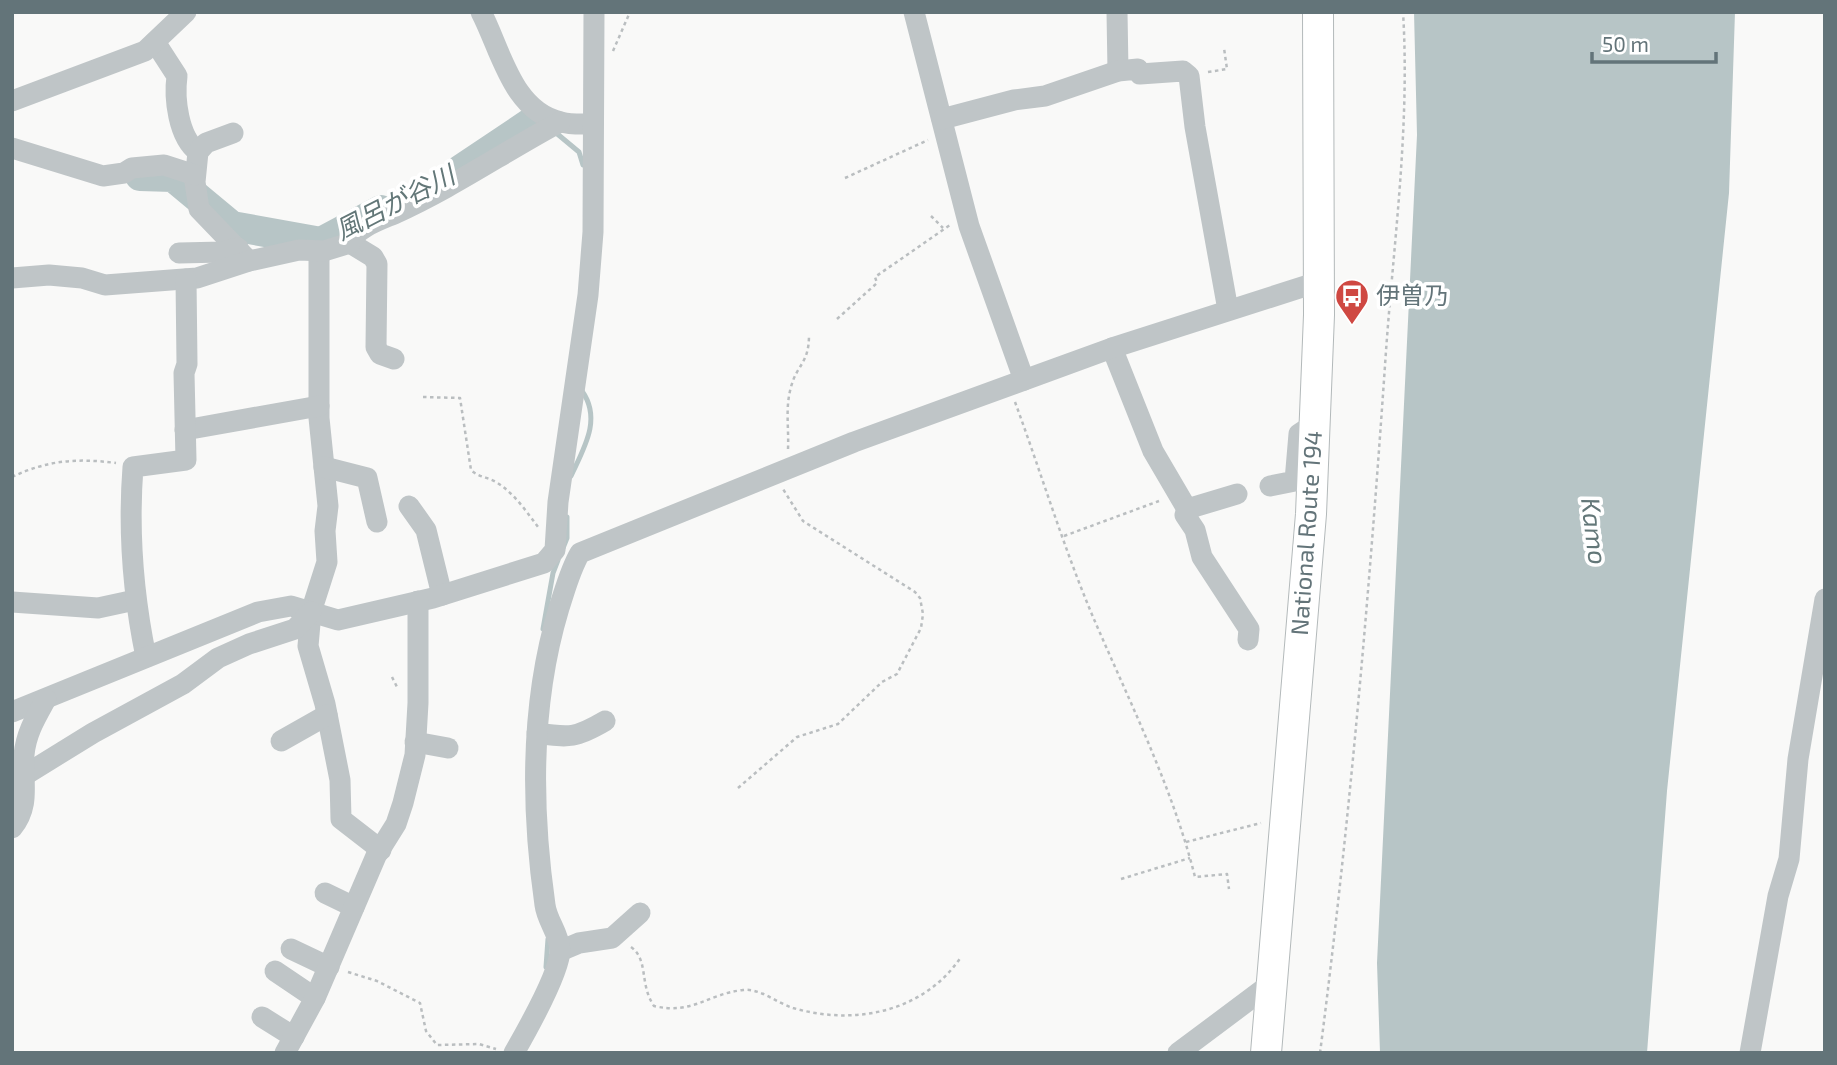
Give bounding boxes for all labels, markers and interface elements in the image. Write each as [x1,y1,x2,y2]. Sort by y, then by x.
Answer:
scale bar [1592,21,1716,65]
text: 50 m [1602,31,1649,56]
water label: 風呂が谷川 [329,157,462,245]
bus stop icon: 伊曽乃 [1333,277,1371,326]
place label: 伊曽乃 [1376,280,1448,309]
street label: National Route 194 [1284,429,1327,636]
water label: Kamo [1576,496,1615,566]

